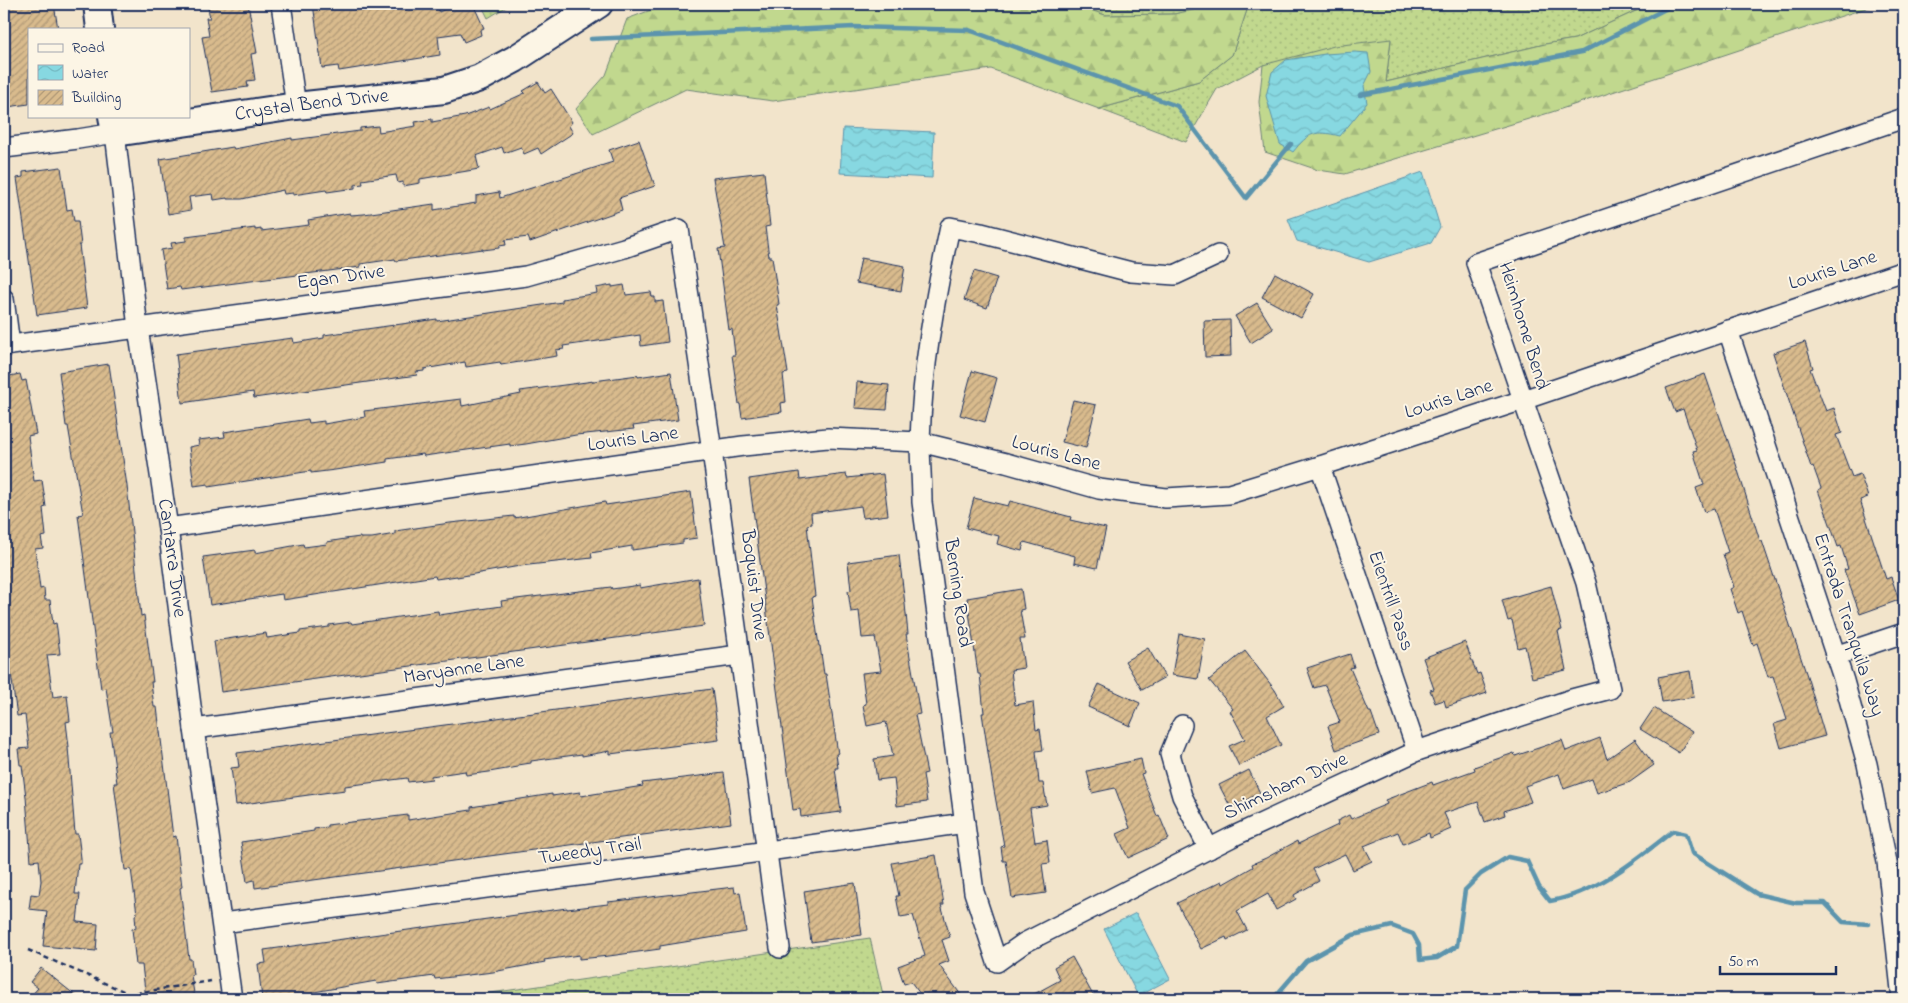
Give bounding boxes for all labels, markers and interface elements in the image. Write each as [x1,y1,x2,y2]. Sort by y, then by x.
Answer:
legend [28,28,190,118]
text: Road [72,37,105,59]
text: Water [72,63,108,85]
street label: Crystal Bend Drive [233,82,390,129]
text: Building [71,87,121,110]
street label: Louris Lane [1785,243,1881,299]
street label: Egan Drive [295,257,387,300]
street label: Heimhome Bend [1490,258,1556,394]
street label: Louris Lane [1401,372,1497,428]
street label: Louris Lane [586,419,680,461]
street label: Louris Lane [1008,428,1104,480]
street label: Cantarra Drive [149,497,194,619]
street label: Boquist Drive [732,527,774,642]
street label: Entrada Tranquila Way [1805,530,1891,720]
street label: Berning Road [934,536,979,649]
street label: Eientrill Pass [1359,547,1421,655]
street label: Maryanne Lane [402,647,526,693]
street label: Shimsham Drive [1219,745,1353,829]
street label: Tweedy Trail [536,830,644,874]
scale bar [1720,943,1837,975]
text: 50 m [1728,951,1759,973]

